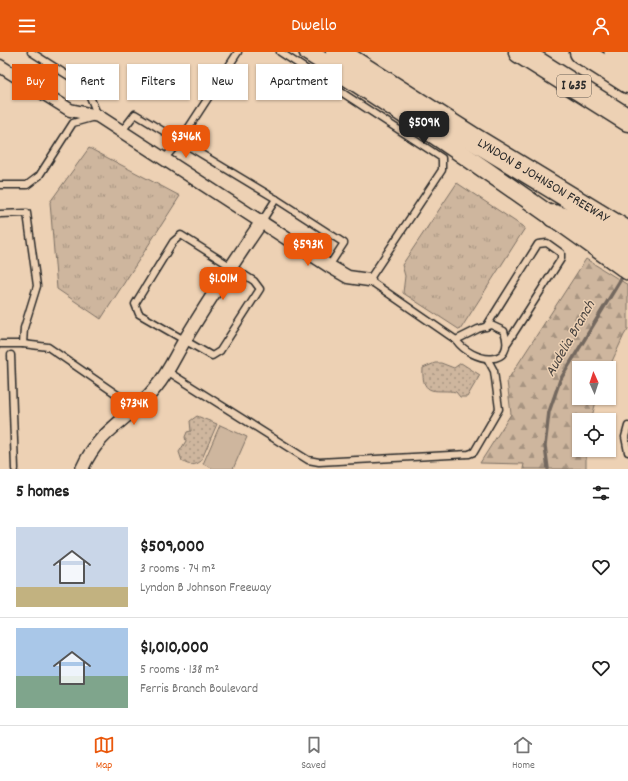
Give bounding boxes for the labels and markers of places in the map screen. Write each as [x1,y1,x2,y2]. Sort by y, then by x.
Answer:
pin: $509K [396,111,452,145]
pin: $346K [158,125,214,159]
pin: $593K [280,233,336,267]
pin: $1.01M [190,267,256,301]
pin: $734K [106,392,162,426]

